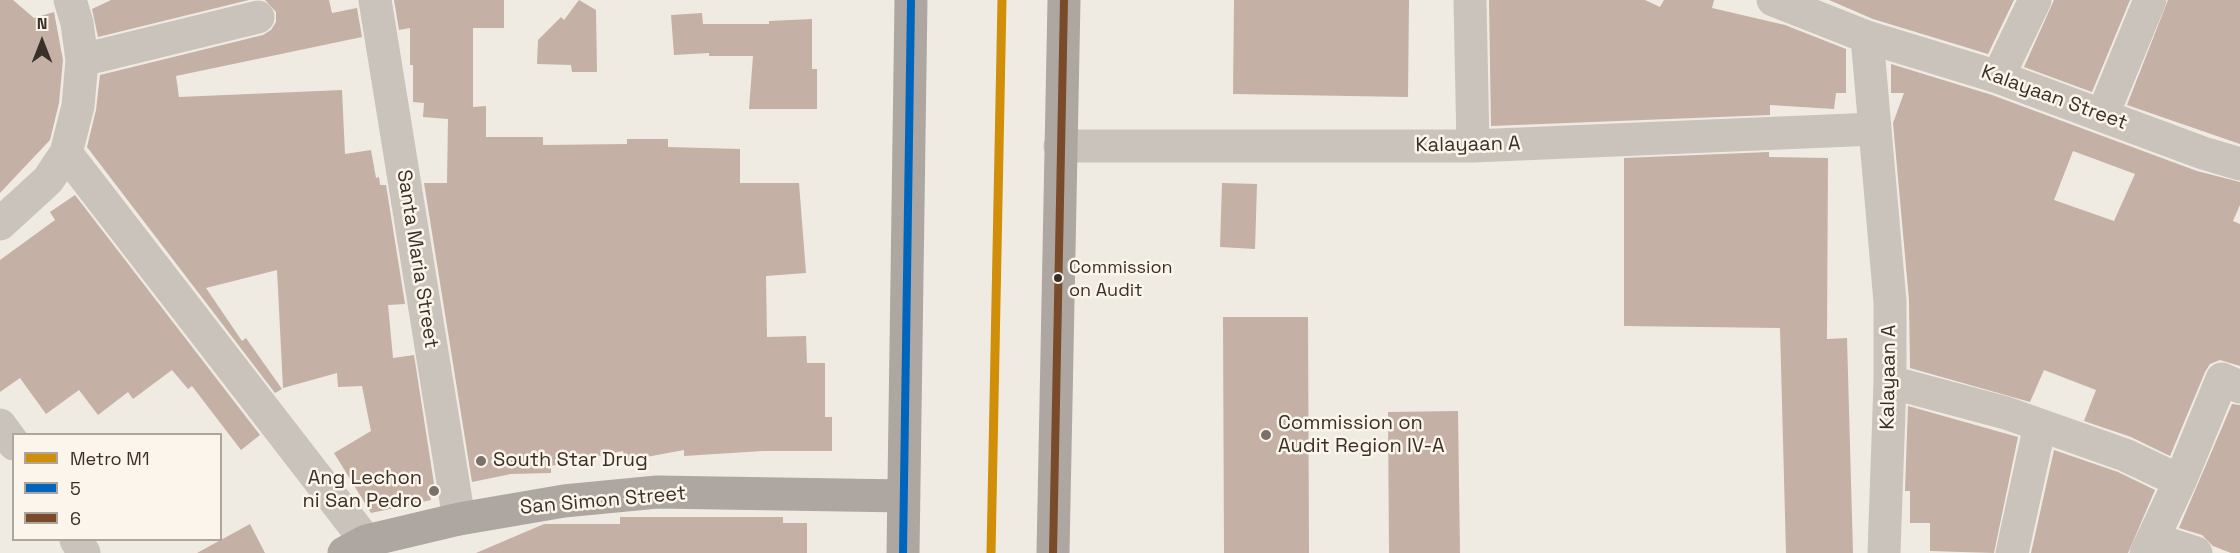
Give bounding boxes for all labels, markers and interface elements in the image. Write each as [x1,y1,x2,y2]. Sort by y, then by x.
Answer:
north arrow [12,12,72,72]
text: N [37,13,47,34]
street label: Kalayaan Street [1978,60,2130,136]
street label: Kalayaan A [1415,132,1521,158]
street label: Santa Maria Street [391,168,443,350]
place label: Commission on Audit [1069,257,1173,300]
marker: Commission on Audit [1052,272,1064,284]
street label: Kalayaan A [1876,324,1902,430]
place label: Commission on Audit Region IV-A [1278,412,1445,459]
marker: Commission on Audit Region IV-A [1259,428,1273,442]
legend [12,433,222,541]
text: Metro M1 [70,447,149,470]
place label: South Star Drug [493,449,648,473]
marker: South Star Drug [474,454,488,468]
place label: Ang Lechon ni San Pedro [303,467,422,514]
text: 5 [70,477,81,500]
street label: San Simon Street [519,482,687,520]
marker: Ang Lechon ni San Pedro [427,484,441,498]
text: 6 [70,507,81,530]

